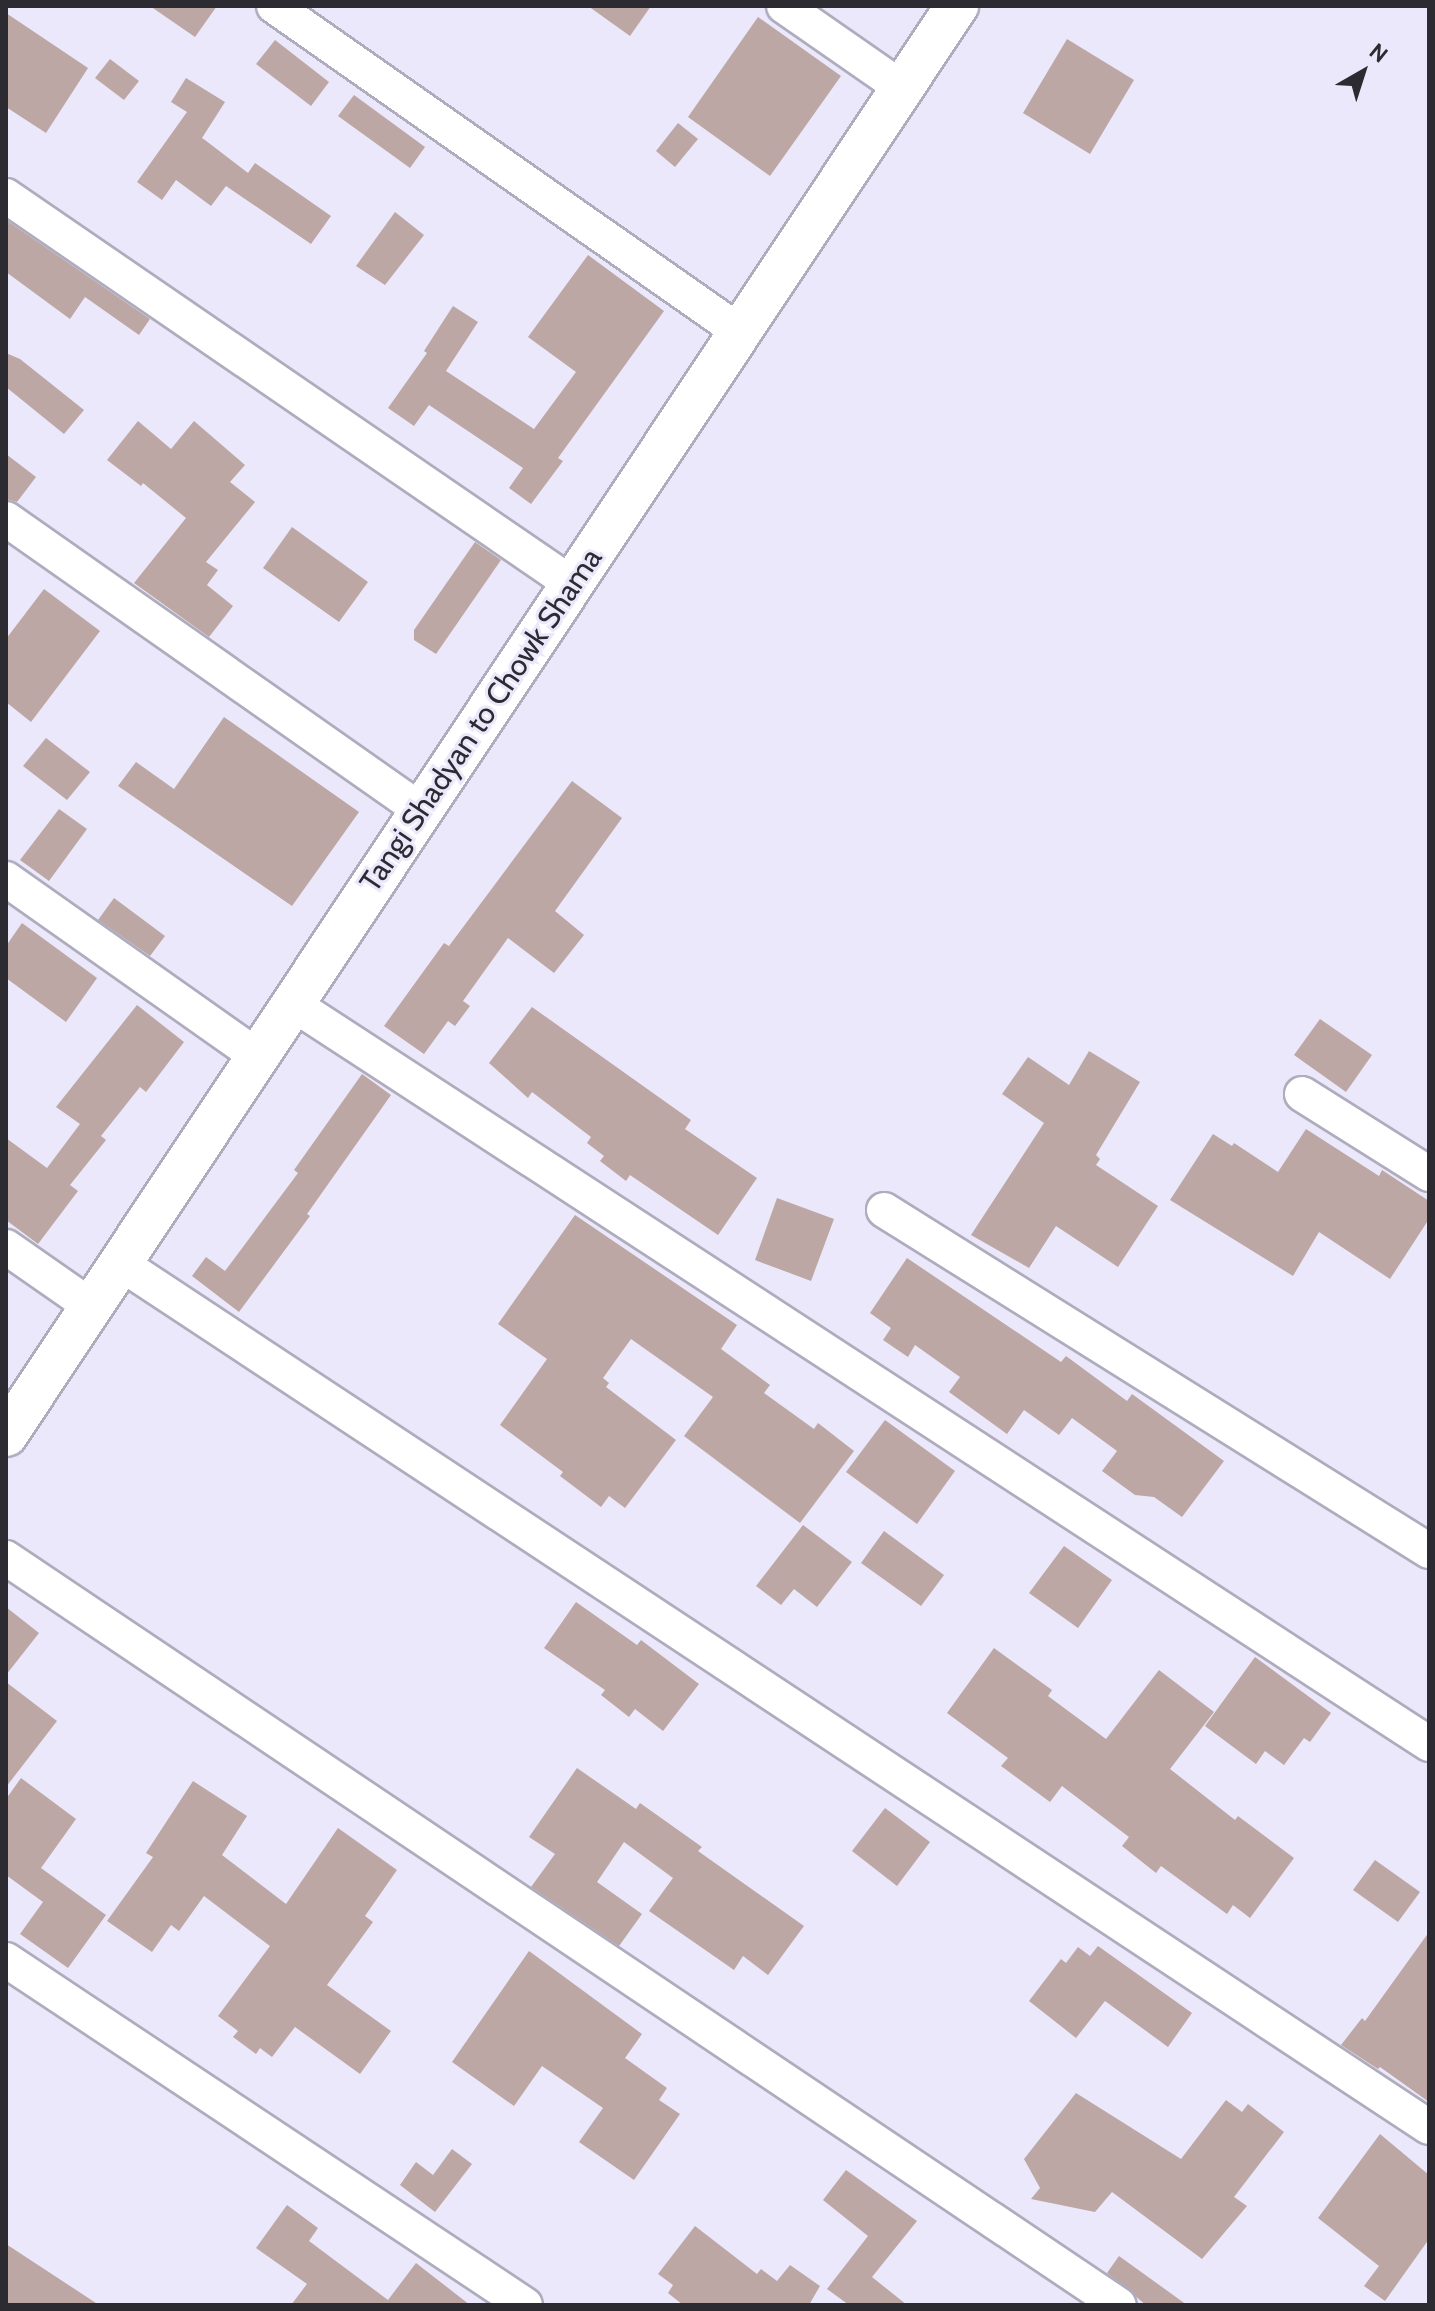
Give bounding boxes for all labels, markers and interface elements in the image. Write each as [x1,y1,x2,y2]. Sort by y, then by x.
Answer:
north arrow [1323,32,1403,112]
text: N [1364,38,1393,68]
street label: Tangi Shadyan to Chowk Shama [352,541,610,899]

